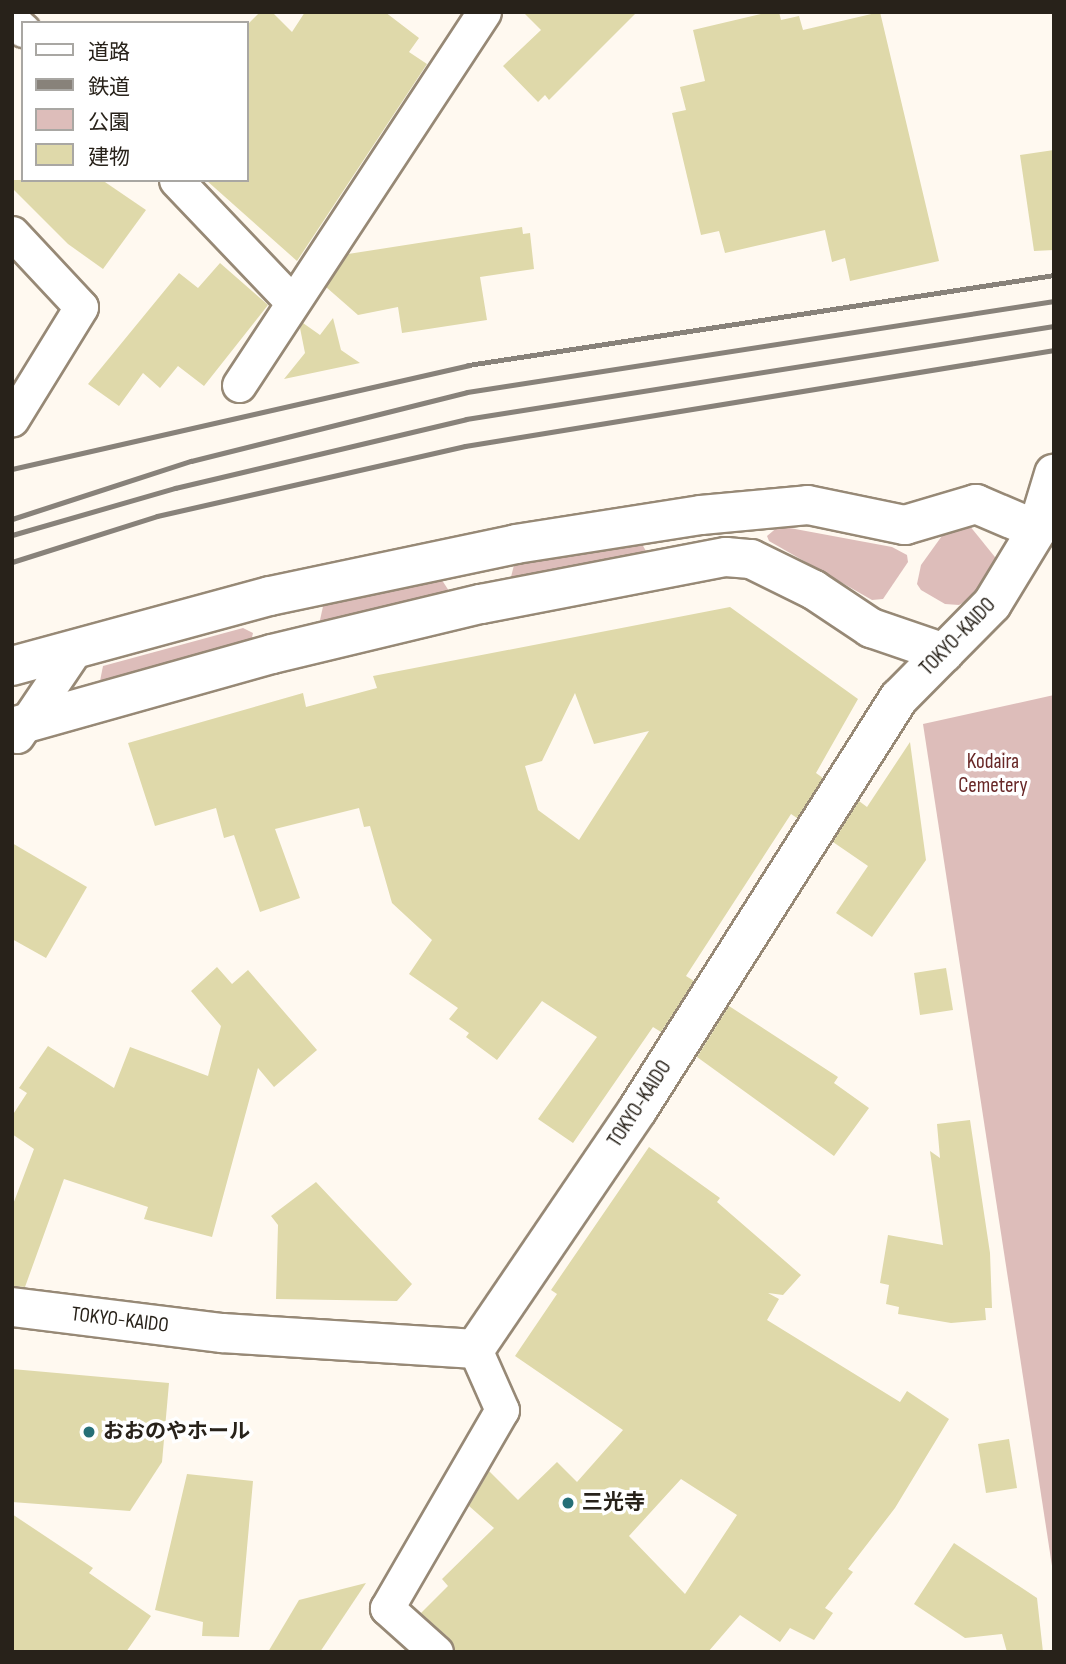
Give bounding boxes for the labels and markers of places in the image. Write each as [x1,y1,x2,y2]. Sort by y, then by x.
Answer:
place label: おおのやホール [103,1419,250,1445]
marker: おおのやホール [81,1424,97,1440]
place label: 三光寺 [582,1490,645,1516]
marker: 三光寺 [560,1495,576,1511]

